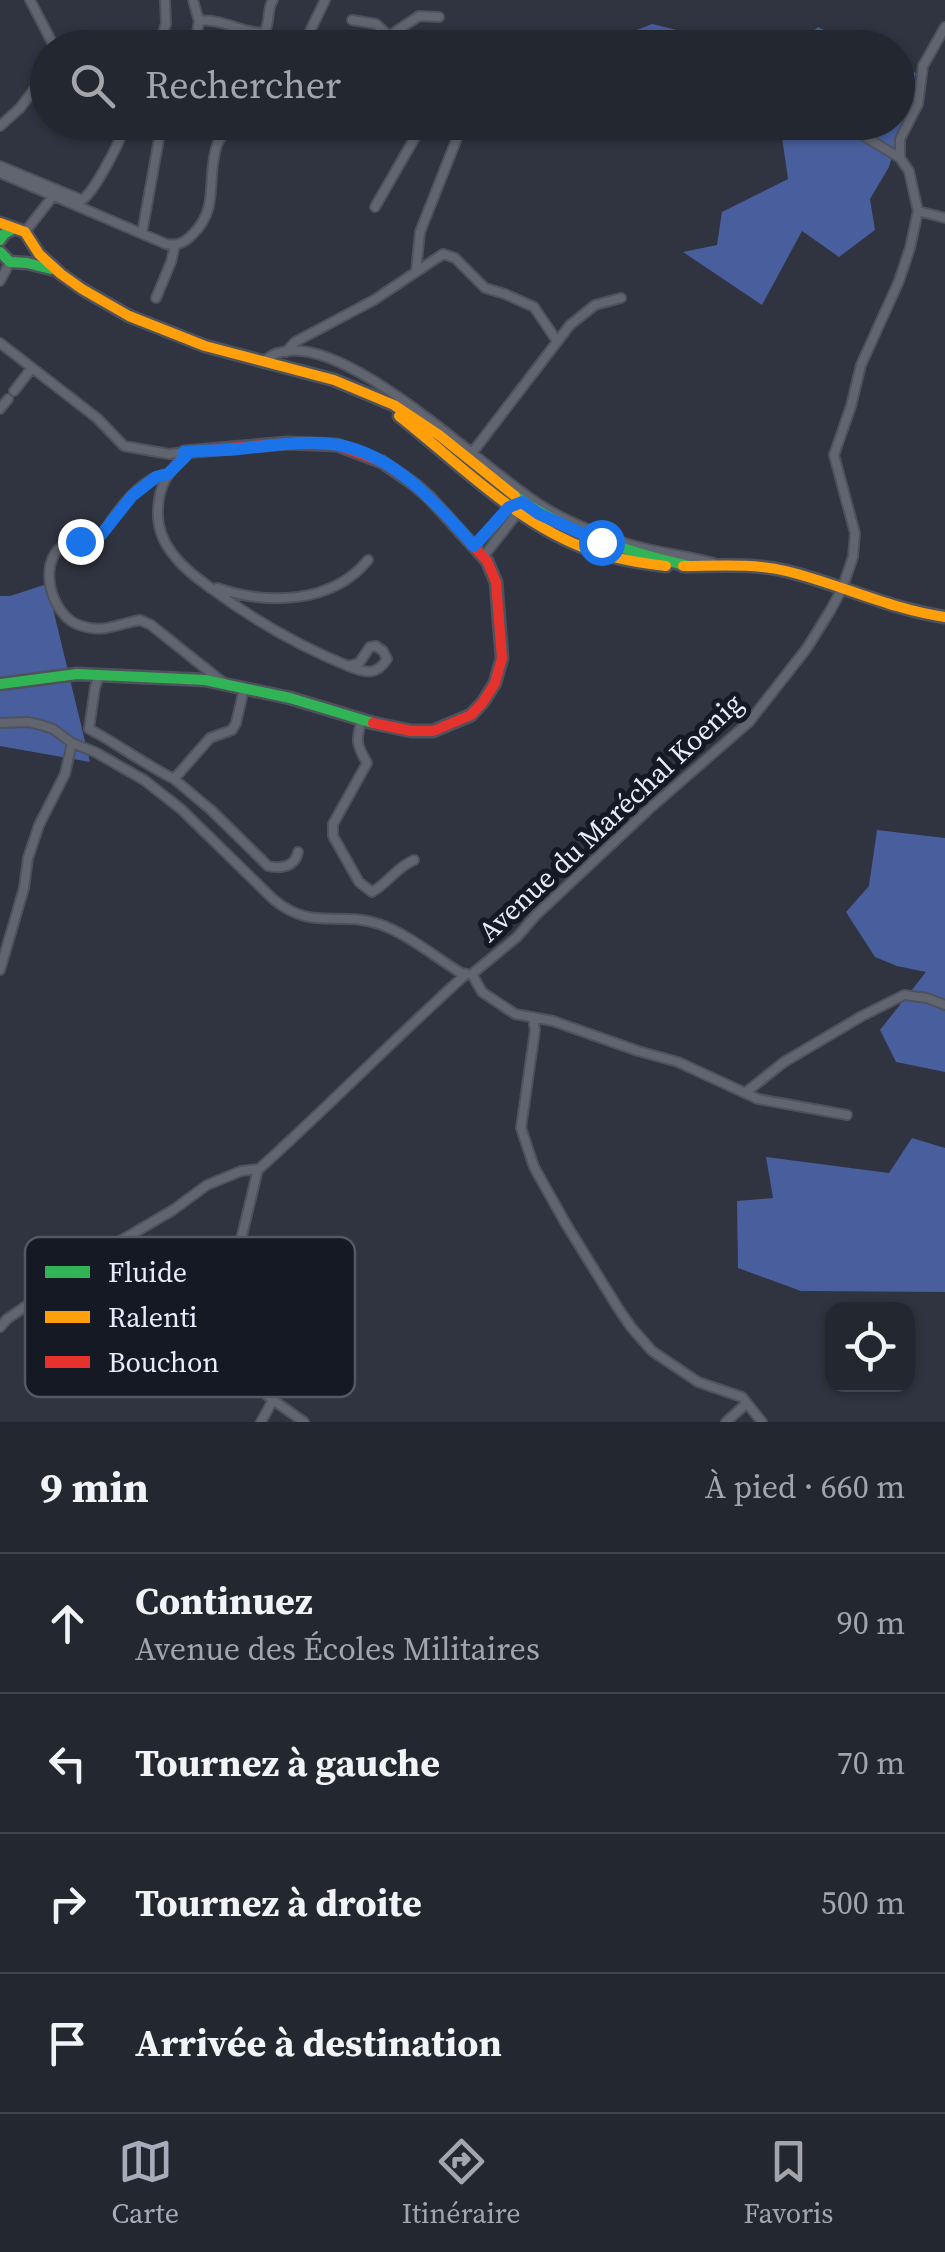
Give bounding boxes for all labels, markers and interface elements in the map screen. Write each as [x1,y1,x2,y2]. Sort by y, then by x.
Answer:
search box [30,30,915,140]
icon: search [65,58,120,113]
text: Rechercher [145,59,341,111]
route end [58,519,104,565]
route start [579,520,625,566]
street label: Avenue du Maréchal Koenig [470,684,750,950]
legend [25,1237,355,1397]
text: Fluide [108,1253,187,1291]
text: Ralenti [108,1298,197,1336]
map controls [825,1302,915,1392]
button: locate [825,1302,915,1392]
text: Bouchon [108,1343,219,1381]
text: 9 min [40,1458,149,1516]
text: À pied · 660 m [705,1465,905,1509]
text: Continuez [135,1575,313,1627]
icon: ahead [40,1596,95,1651]
text: 90 m [837,1601,905,1645]
text: Avenue des Écoles Militaires [135,1627,540,1671]
icon: left [40,1736,95,1791]
text: Tournez à gauche [135,1737,440,1789]
text: 70 m [837,1741,905,1785]
icon: right [40,1876,95,1931]
text: Tournez à droite [135,1877,422,1929]
text: 500 m [821,1881,905,1925]
icon: arrive [40,2016,95,2071]
text: Arrivée à destination [135,2017,502,2069]
tab: Carte [111,2134,179,2232]
tab: Itinéraire [402,2134,521,2232]
tab: Favoris [743,2134,834,2232]

